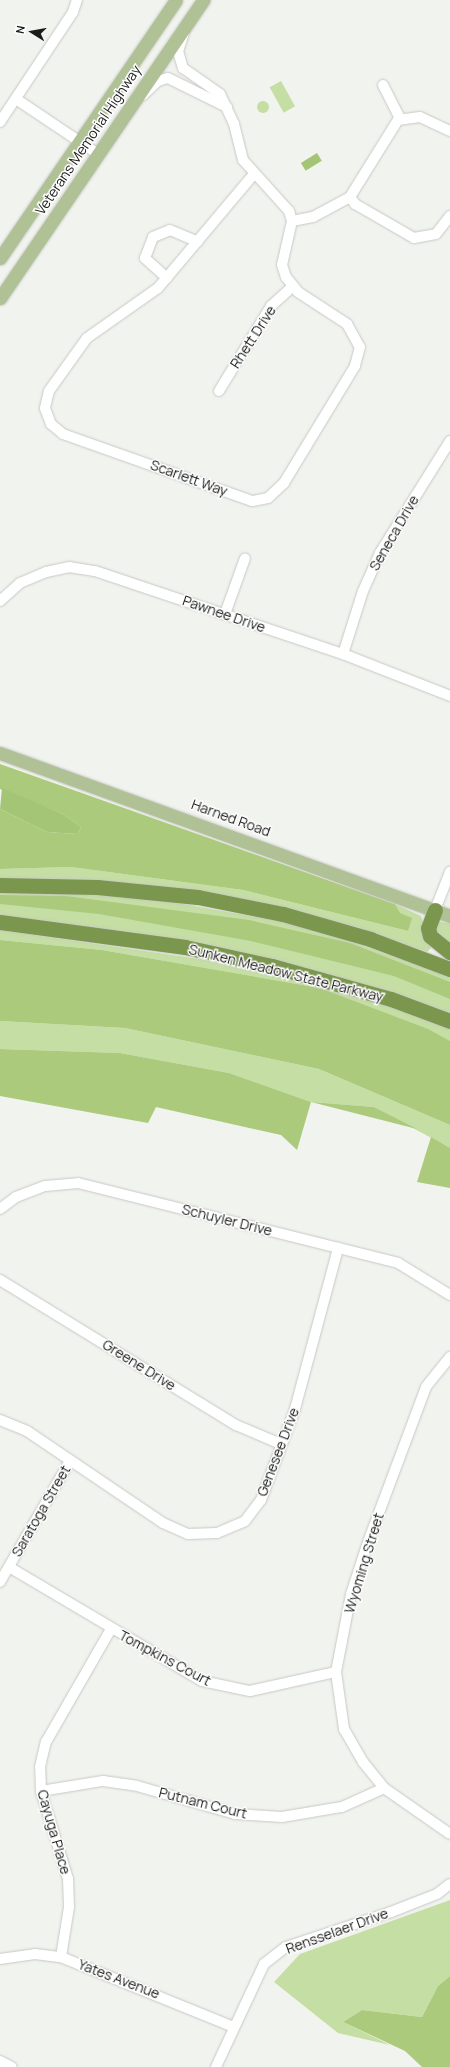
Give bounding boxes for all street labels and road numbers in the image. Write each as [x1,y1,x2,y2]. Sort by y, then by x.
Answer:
street label: Veterans Memorial Highway [32,62,144,218]
street label: Rhett Drive [227,303,279,371]
street label: Scarlett Way [148,456,230,500]
street label: Seneca Drive [366,492,422,574]
street label: Pawnee Drive [180,592,268,636]
street label: Harned Road [189,796,273,840]
street label: Sunken Meadow State Parkway [187,941,385,1005]
street label: Schuyler Drive [180,1201,274,1239]
street label: Greene Drive [99,1336,179,1394]
street label: Genesee Drive [253,1405,303,1499]
street label: Saratoga Street [8,1462,74,1560]
street label: Wyoming Street [341,1511,387,1615]
street label: Tompkins Court [116,1627,214,1689]
street label: Putnam Court [157,1784,249,1822]
street label: Cayuga Place [34,1788,74,1876]
street label: Rensselaer Drive [283,1905,391,1957]
street label: Yates Avenue [76,1956,162,2002]

